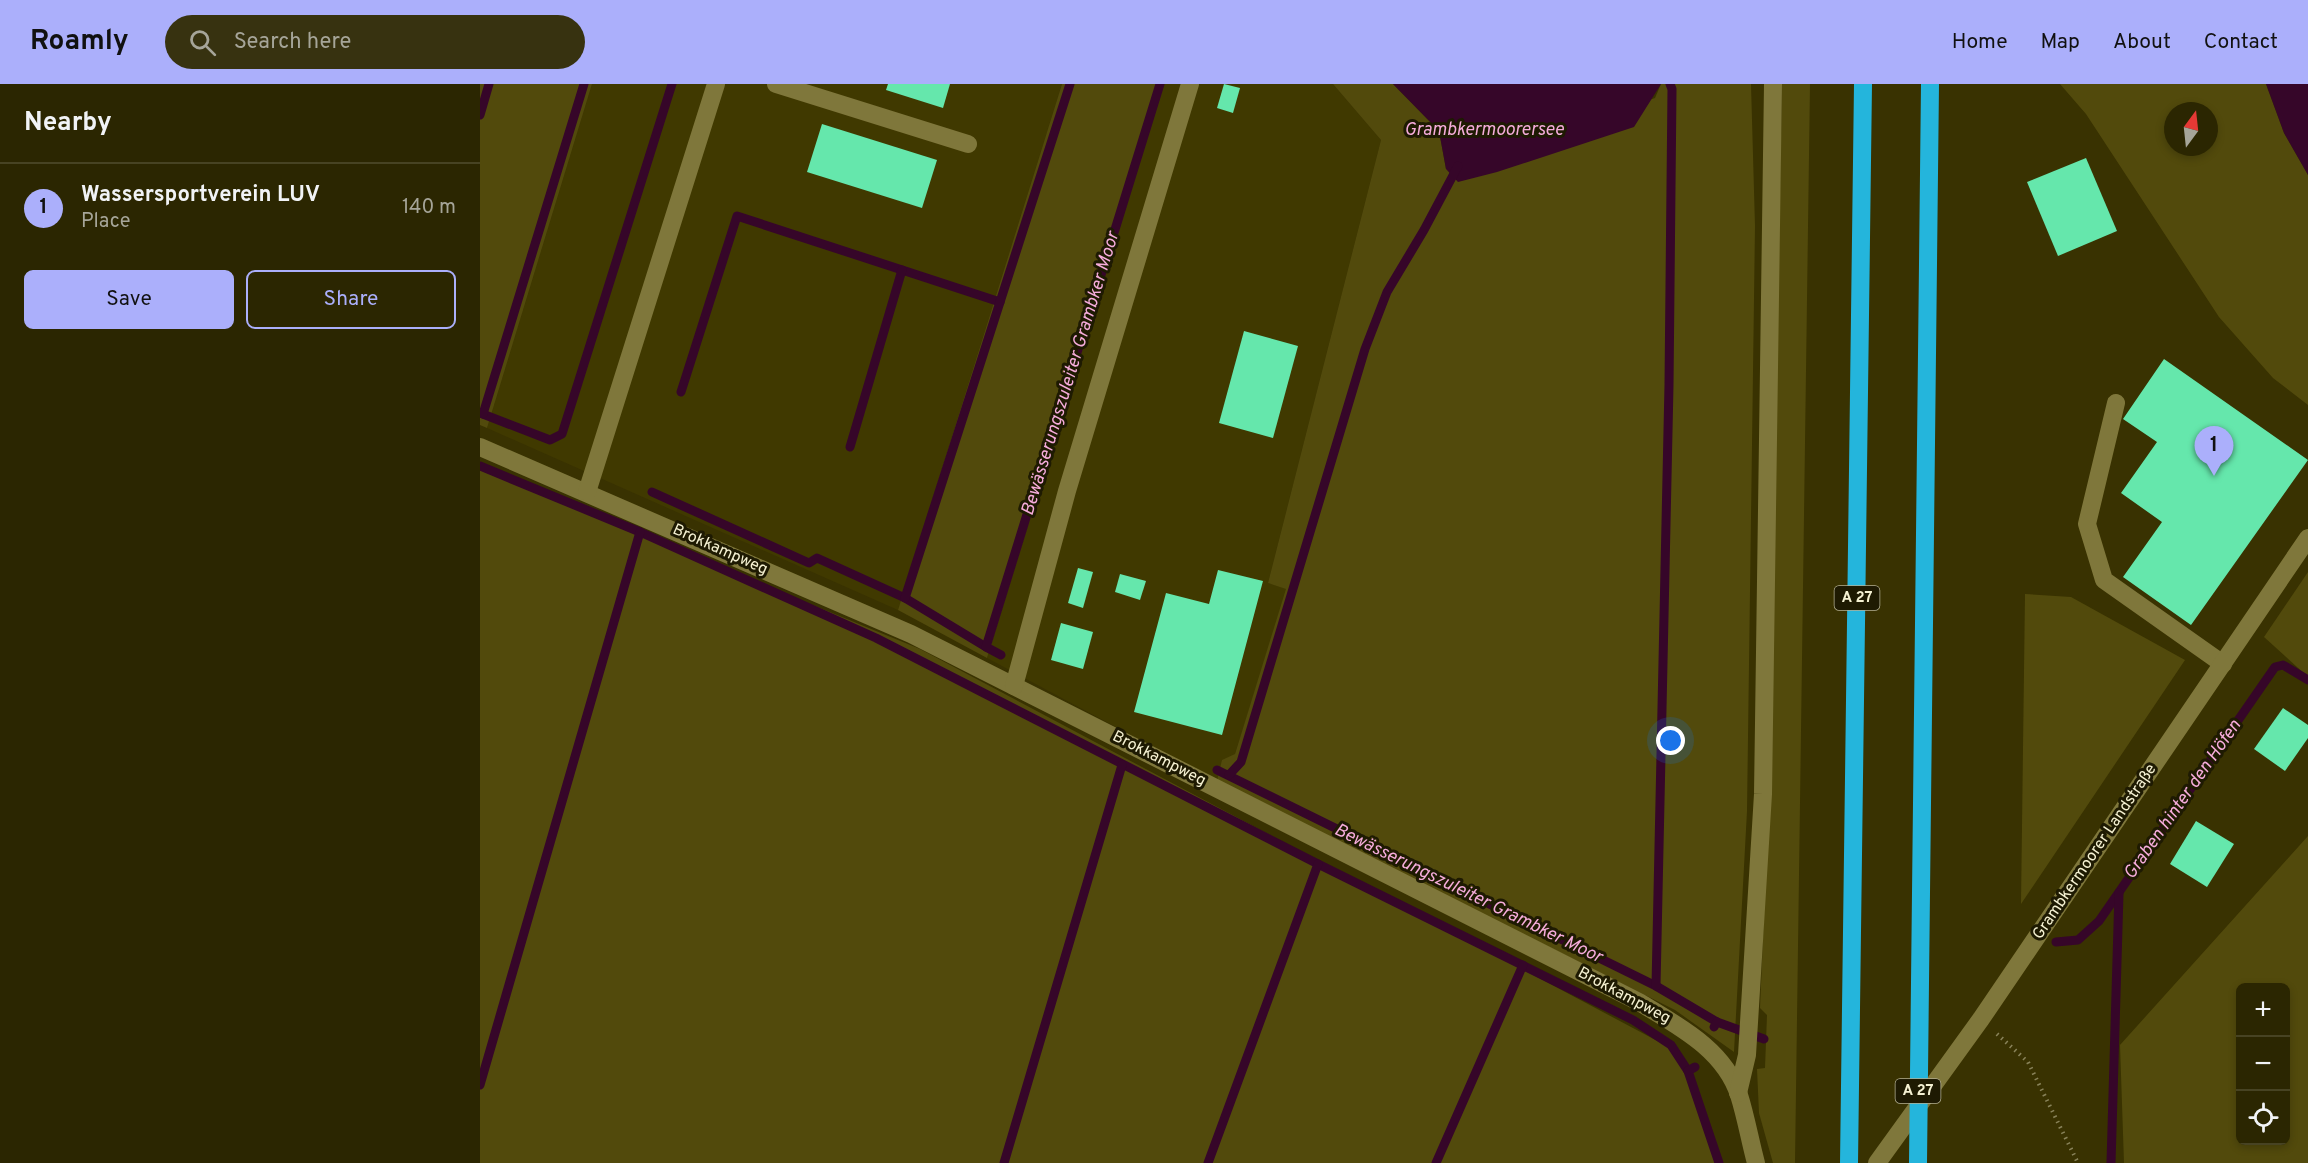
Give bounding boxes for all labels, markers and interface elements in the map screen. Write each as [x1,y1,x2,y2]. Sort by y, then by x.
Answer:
search box [165,15,585,69]
text: Roamly [30,24,129,60]
icon: search [186,26,219,59]
text: Search here [234,29,351,56]
text: Home [1952,29,2008,56]
text: Map [2041,29,2080,56]
text: About [2113,29,2171,56]
text: Contact [2204,29,2278,56]
north arrow [2164,102,2218,156]
text: Nearby [24,107,112,140]
water label: Grambkermoorersee [1404,119,1565,142]
text: Wassersportverein LUV [81,182,320,209]
text: 1 [40,195,48,221]
text: 140 m [402,195,456,221]
text: Place [81,209,131,235]
water label: Bewässerungszuleiter Grambker Moor [1017,227,1126,519]
button: Save [24,270,234,329]
button: Share [246,270,456,329]
pin: 1 [2194,426,2234,476]
street label: Brokkampweg [669,520,771,580]
road number: A 27 [1834,586,1880,610]
water label: Graben hinter den Höfen [2119,715,2247,884]
your location [1656,726,1685,755]
street label: Brokkampweg [1109,727,1209,791]
street label: Grambkermoorer Landstraße [2029,760,2161,944]
water label: Bewässerungszuleiter Grambker Moor [1330,819,1608,970]
street label: Brokkampweg [1574,963,1674,1029]
map controls [2236,983,2290,1145]
button: + [2236,983,2290,1037]
button: − [2236,1037,2290,1091]
road number: A 27 [1896,1079,1940,1103]
button: locate [2236,1091,2290,1145]

